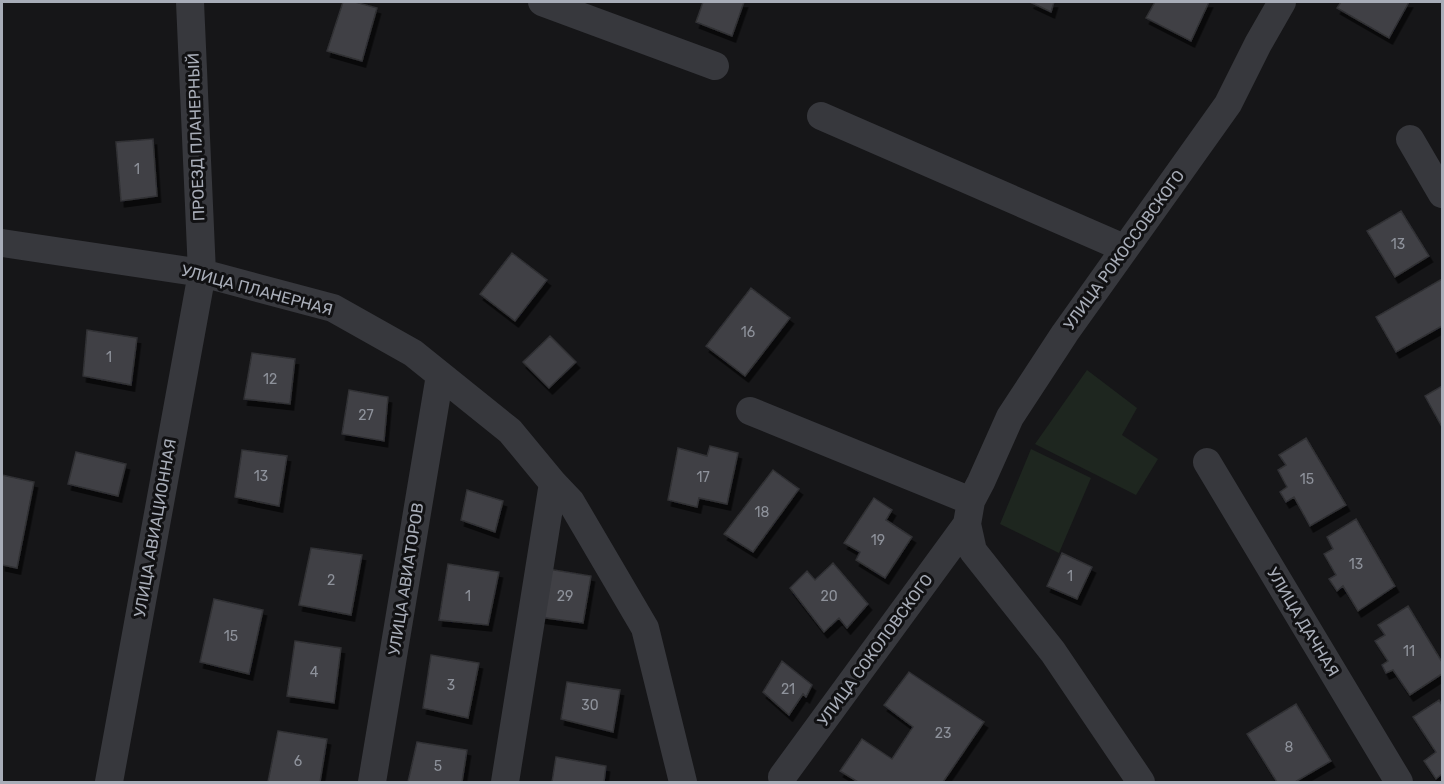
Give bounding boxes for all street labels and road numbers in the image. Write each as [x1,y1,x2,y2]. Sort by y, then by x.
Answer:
street label: ПРОЕЗД ПЛАНЕРНЫЙ [184,52,208,222]
street label: УЛИЦА РОКОССОВСКОГО [1060,166,1188,334]
street label: УЛИЦА ПЛАНЕРНАЯ [179,261,335,319]
street label: УЛИЦА АВИАЦИОННАЯ [130,437,180,619]
street label: УЛИЦА АВИАТОРОВ [385,501,427,657]
street label: УЛИЦА ДАЧНАЯ [1263,564,1343,680]
street label: УЛИЦА СОКОЛОВСКОГО [813,570,937,730]

